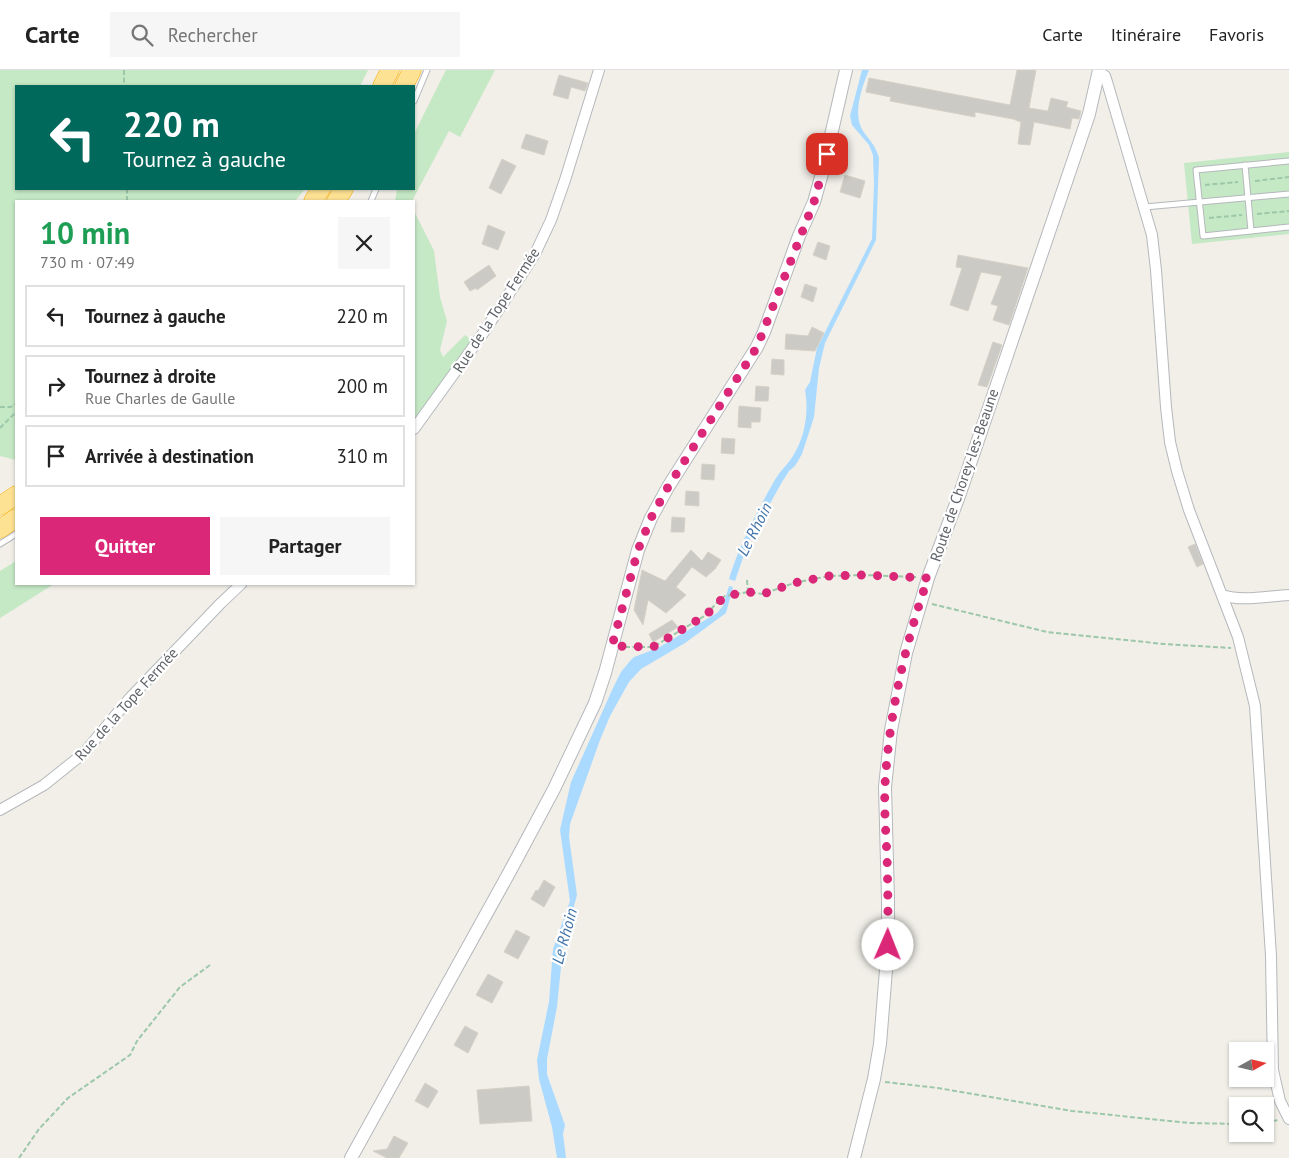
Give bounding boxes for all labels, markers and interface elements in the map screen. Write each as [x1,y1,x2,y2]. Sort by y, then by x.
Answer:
search box [110,12,460,57]
text: Carte [25,19,80,50]
icon: search [128,21,156,49]
text: Rechercher [168,23,258,47]
text: Carte [1042,23,1083,46]
text: Itinéraire [1111,23,1181,46]
text: Favoris [1209,23,1264,46]
text: 220 m [123,101,220,147]
icon: left [40,105,105,170]
pin [806,133,848,175]
icon: arrive [813,140,841,168]
text: Tournez à gauche [123,145,286,173]
text: 10 min [40,213,130,252]
button: close [338,217,390,269]
street label: Rue de la Tope Fermée [448,244,544,376]
text: 730 m · 07:49 [40,252,135,272]
icon: left [42,302,70,330]
text: Tournez à gauche [85,304,226,328]
text: 220 m [336,304,388,328]
text: Tournez à droite [85,364,216,388]
icon: right [42,372,70,400]
text: 200 m [336,374,388,398]
street label: Route de Chorey-les-Beaune [925,386,1003,564]
text: Rue Charles de Gaulle [85,388,235,408]
icon: arrive [42,442,70,470]
text: Arrivée à destination [85,444,254,468]
text: 310 m [336,444,388,468]
water label: Le Rhoin [732,499,776,559]
button: Quitter [40,517,210,575]
button: Partager [220,517,390,575]
street label: Rue de la Tope Fermée [70,644,182,764]
water label: Le Rhoin [547,906,581,966]
position arrow [861,918,913,970]
north arrow [1229,1042,1274,1088]
map controls [1229,1042,1274,1142]
button: search [1229,1097,1274,1142]

